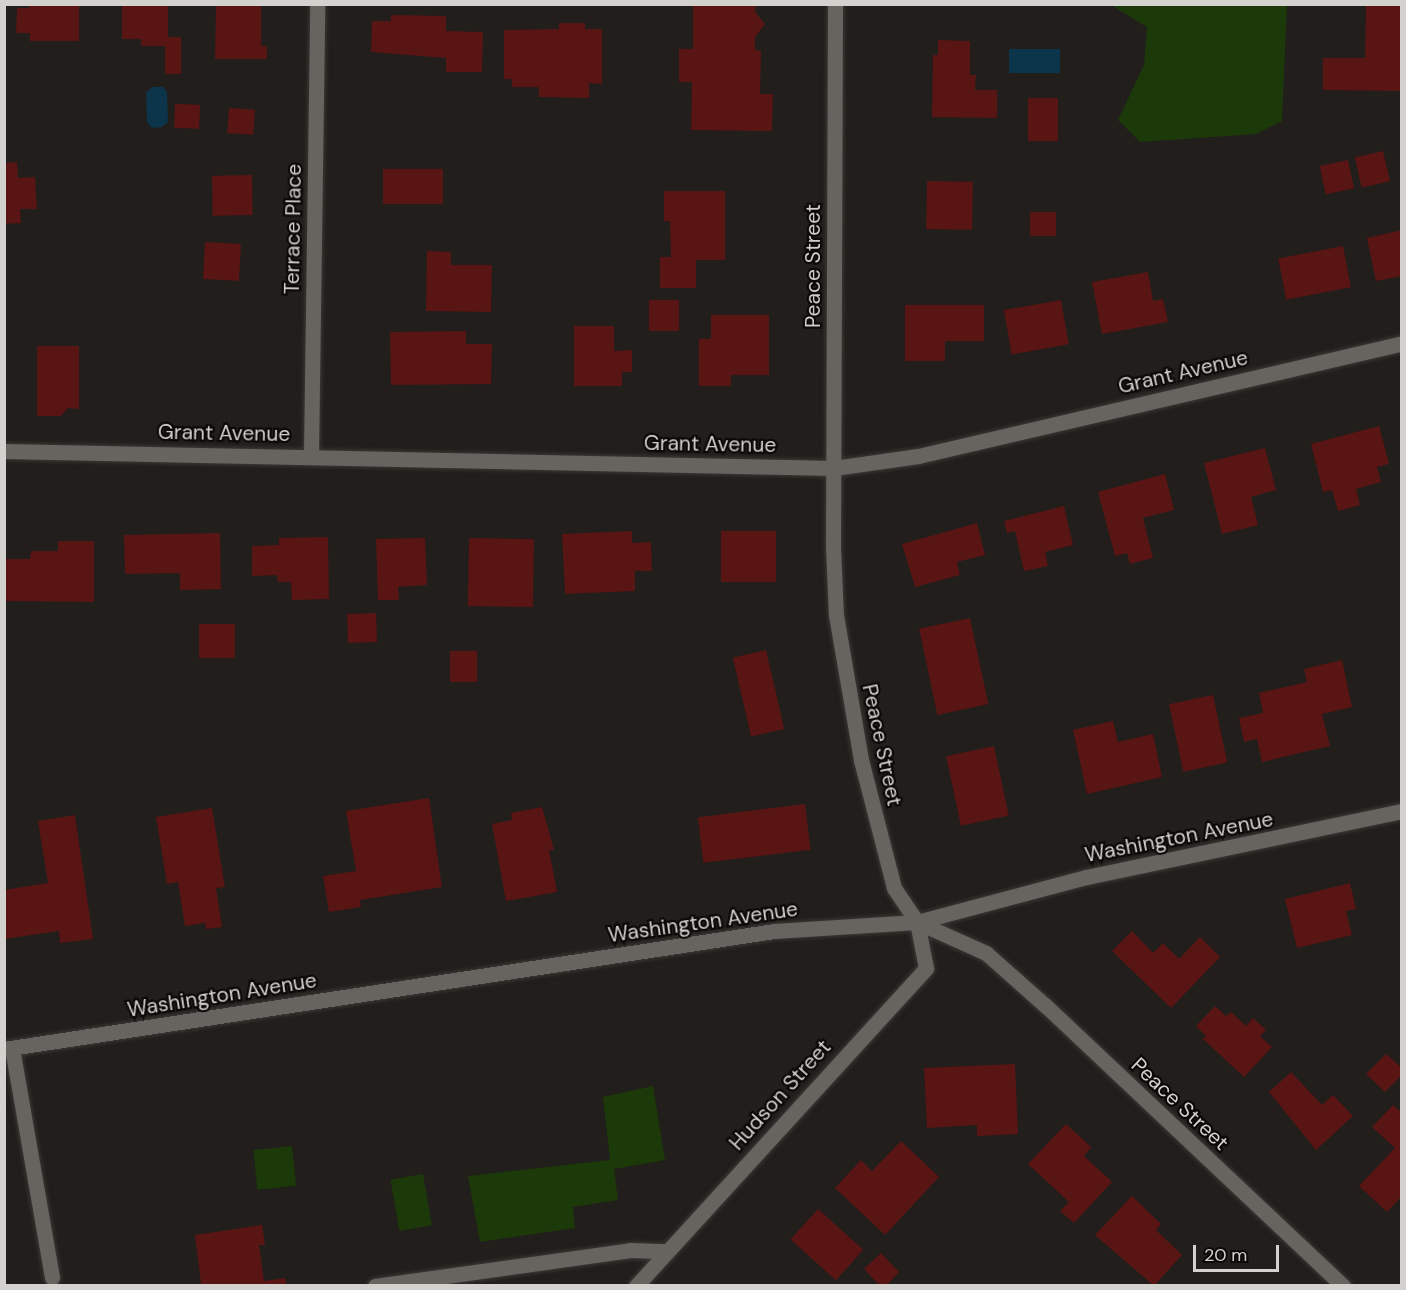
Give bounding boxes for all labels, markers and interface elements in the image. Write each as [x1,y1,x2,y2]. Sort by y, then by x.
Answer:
street label: Terrace Place [279,164,307,294]
street label: Peace Street [800,204,826,328]
street label: Grant Avenue [1116,345,1250,399]
street label: Grant Avenue [158,419,290,447]
street label: Grant Avenue [644,430,776,458]
street label: Peace Street [857,682,907,808]
street label: Washington Avenue [1083,806,1275,868]
street label: Washington Avenue [606,896,800,948]
street label: Washington Avenue [125,968,319,1022]
street label: Hudson Street [724,1035,836,1155]
street label: Peace Street [1126,1053,1234,1155]
scale bar [1196,1233,1282,1271]
text: 20 m [1204,1243,1247,1267]

